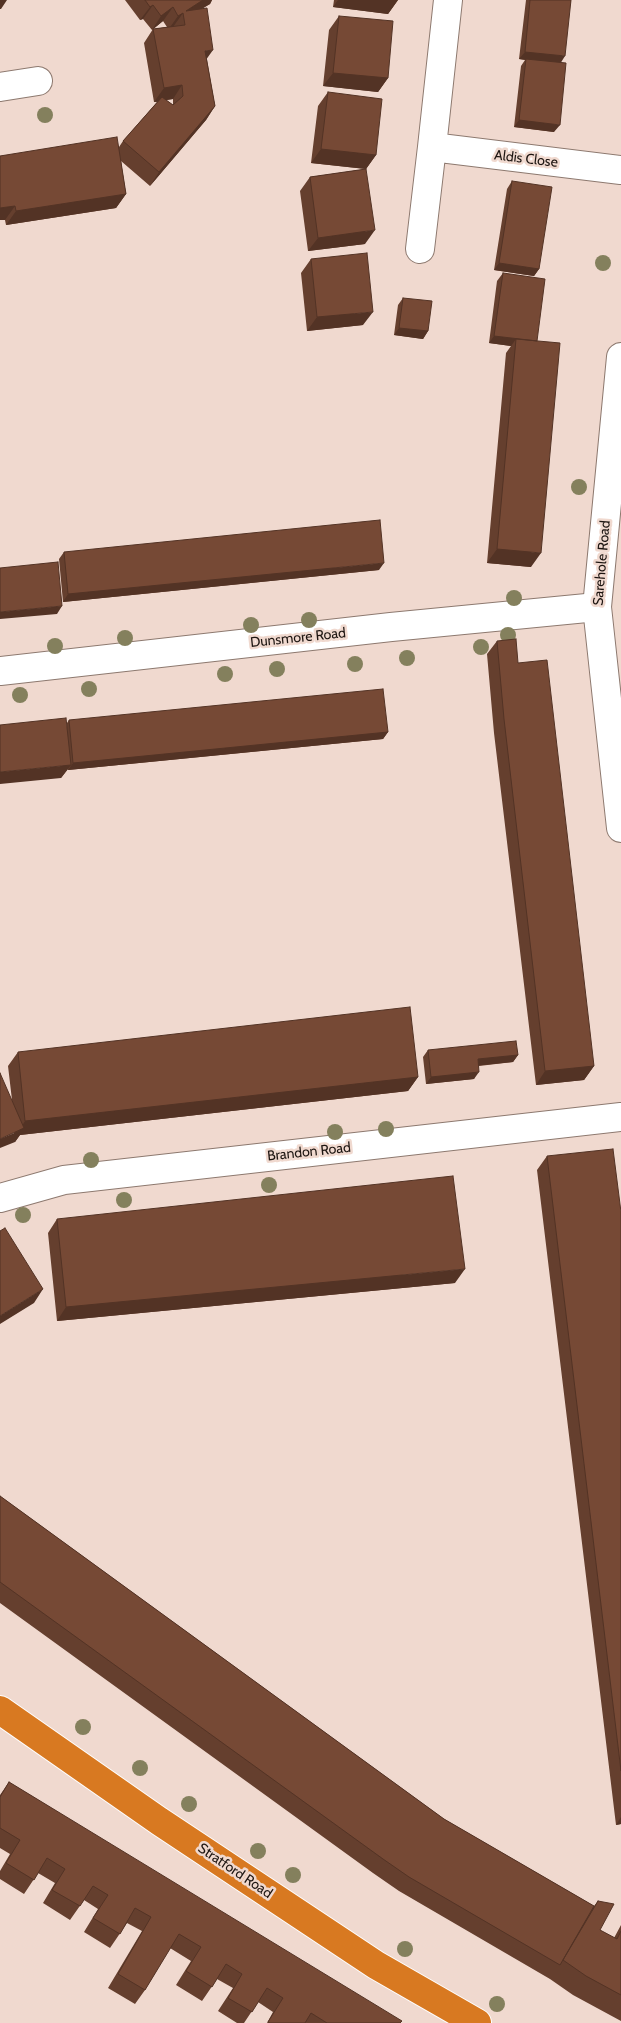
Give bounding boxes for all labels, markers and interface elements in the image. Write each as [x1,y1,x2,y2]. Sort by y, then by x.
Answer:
street label: Aldis Close [493,147,559,171]
street label: Sarehole Road [590,520,614,606]
street label: Dunsmore Road [249,625,347,651]
street label: Brandon Road [266,1139,352,1165]
street label: Stratford Road [195,1840,275,1902]

